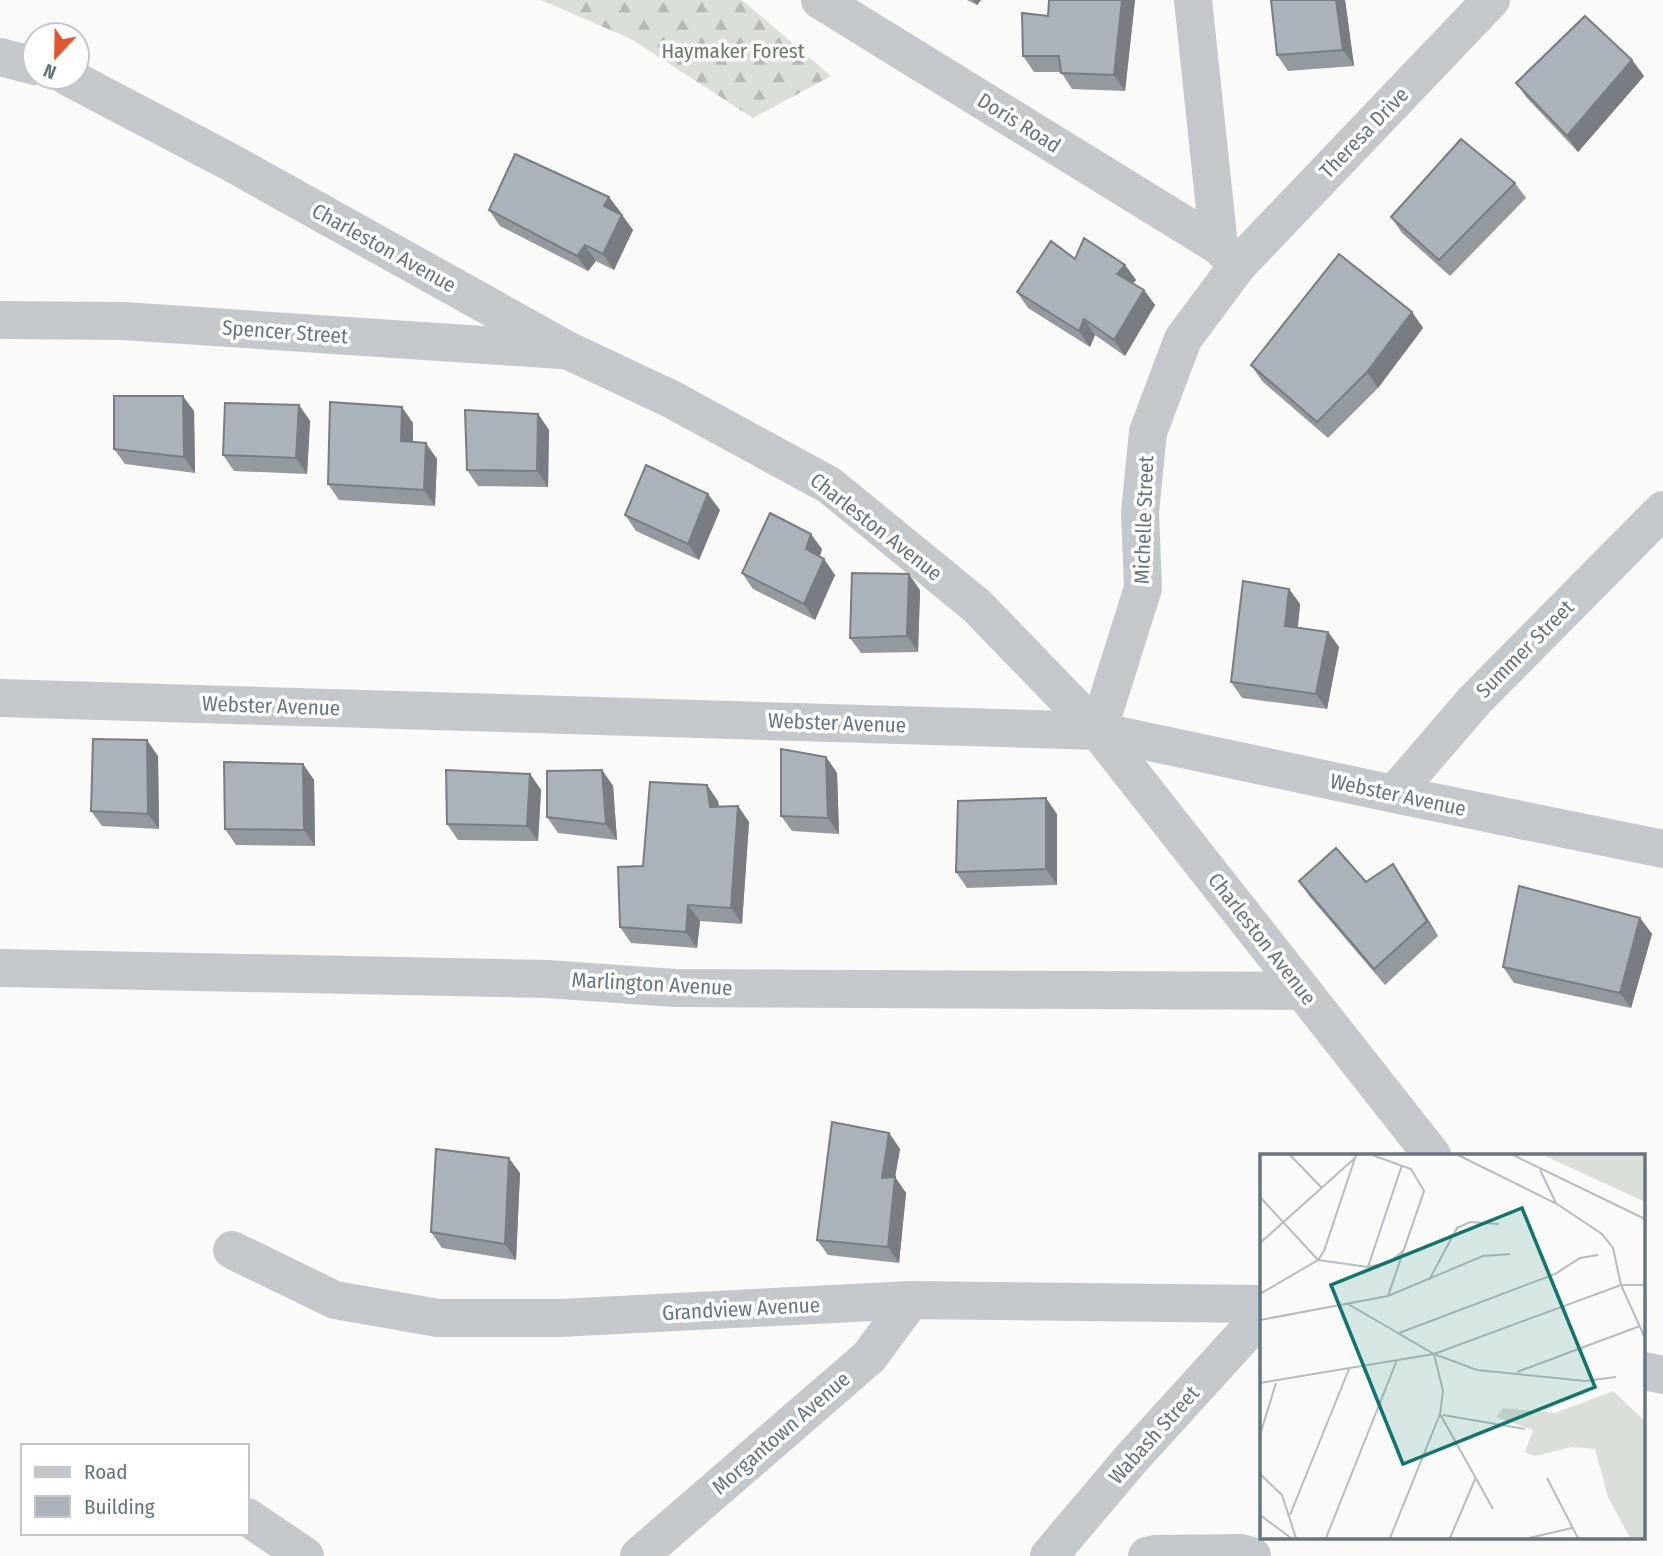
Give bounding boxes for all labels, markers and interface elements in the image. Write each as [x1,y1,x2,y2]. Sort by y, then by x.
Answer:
north arrow [21,21,91,91]
park label: Haymaker Forest [661,38,805,64]
text: N [40,59,59,84]
street label: Theresa Drive [1314,82,1414,184]
street label: Doris Road [973,87,1065,159]
street label: Charleston Avenue [307,198,461,298]
street label: Spencer Street [221,315,349,349]
street label: Michelle Street [1129,455,1159,585]
street label: Charleston Avenue [805,467,947,587]
street label: Summer Street [1471,594,1580,703]
street label: Webster Avenue [201,691,341,721]
street label: Webster Avenue [767,708,907,738]
street label: Webster Avenue [1328,768,1468,822]
street label: Charleston Avenue [1202,868,1322,1010]
street label: Marlington Avenue [571,967,733,1001]
inset map [1260,1154,1646,1538]
street label: Grandview Avenue [661,1292,821,1326]
street label: Morgantown Avenue [707,1366,855,1500]
street label: Wabash Street [1103,1380,1205,1489]
legend [21,1444,248,1535]
text: Road [84,1459,128,1485]
text: Building [84,1494,155,1520]

